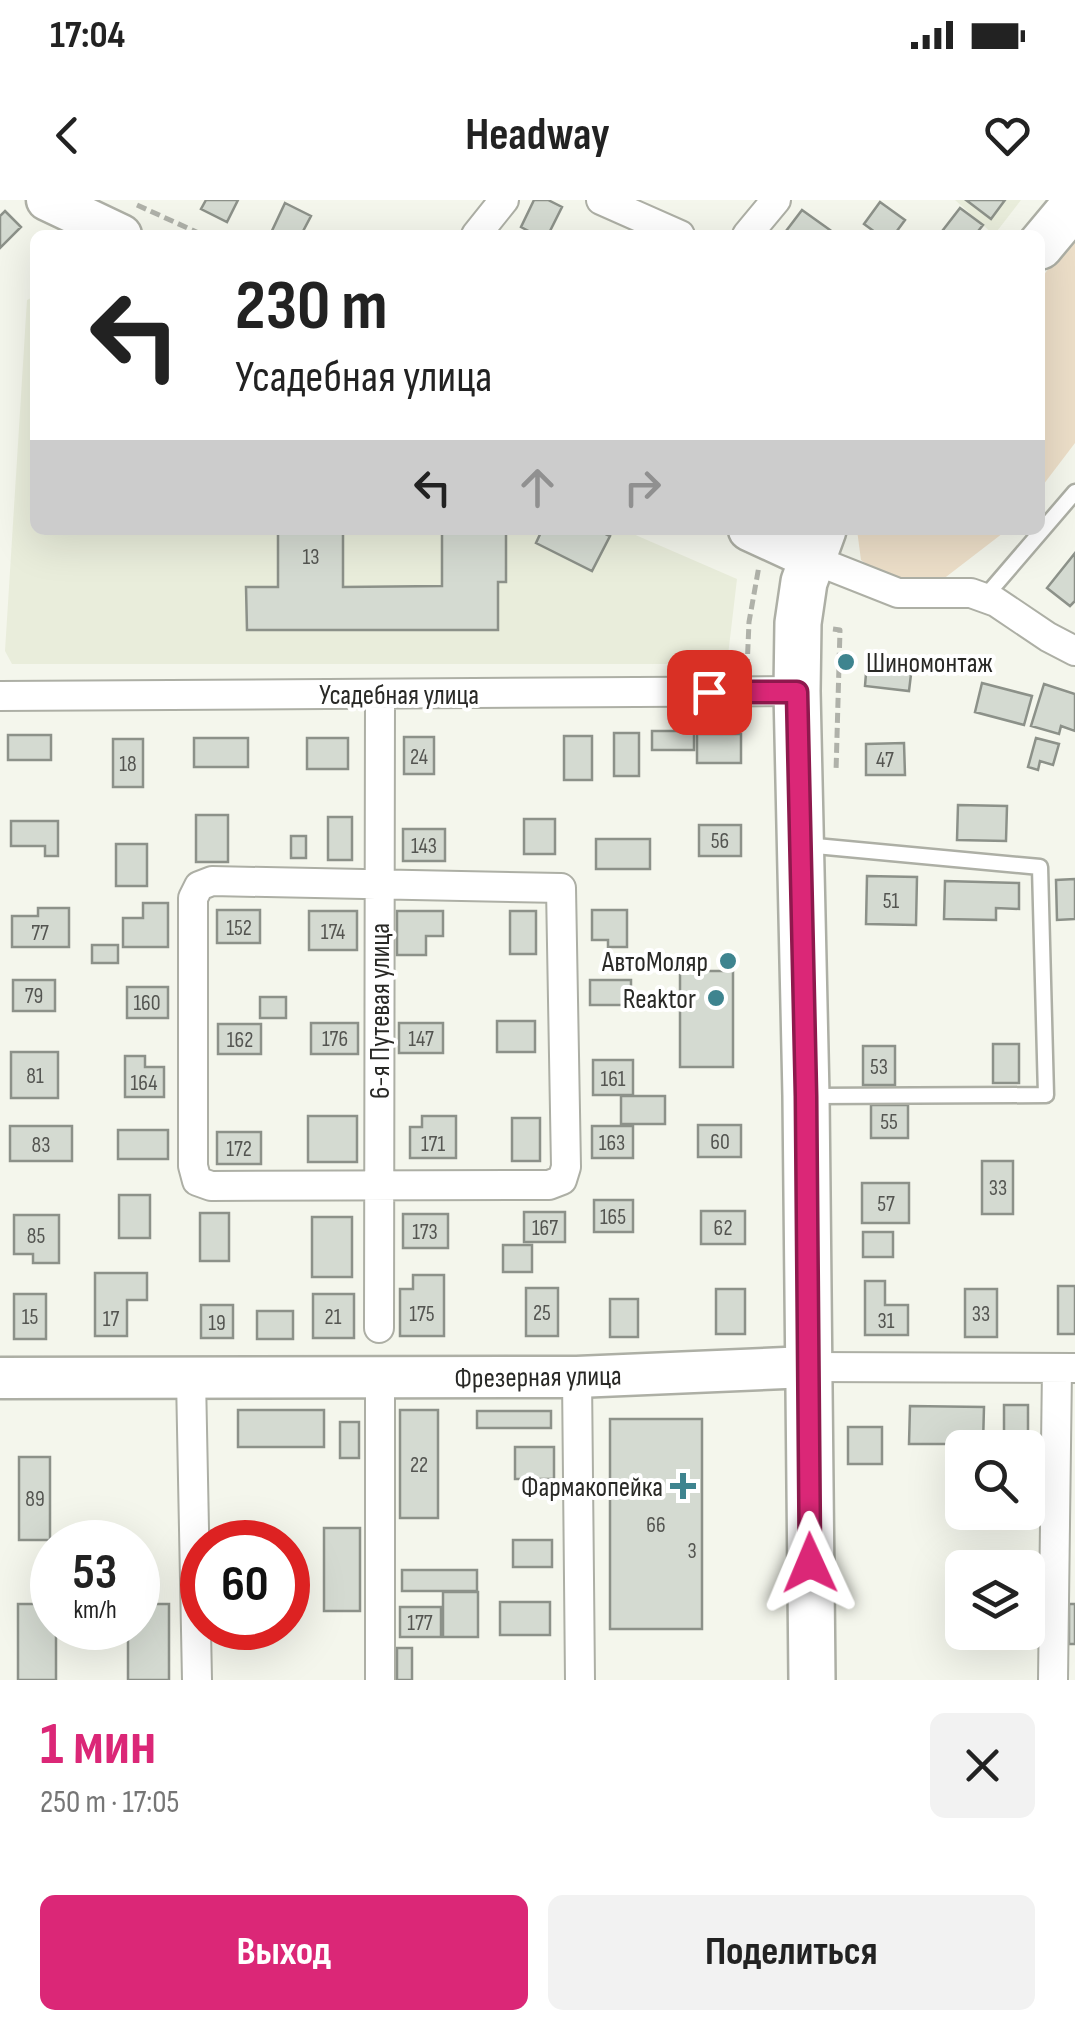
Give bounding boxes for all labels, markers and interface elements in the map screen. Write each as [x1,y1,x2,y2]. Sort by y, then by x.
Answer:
text: 17:04 [50,13,125,58]
icon: back [40,108,95,163]
text: Headway [465,108,610,163]
icon: heart [980,108,1035,163]
text: 230 m [235,265,388,349]
icon: left [70,270,200,400]
text: Усадебная улица [235,350,492,405]
icon: left [405,460,460,515]
icon: ahead [510,460,565,515]
icon: right [615,460,670,515]
house number: 13 [303,544,319,571]
place label: Шиномонтаж [866,647,993,680]
pin [667,650,752,735]
marker: Шиномонтаж [835,651,857,673]
icon: arrive [682,665,737,720]
street label: Усадебная улица [319,679,479,712]
house number: 24 [410,744,428,771]
house number: 47 [876,747,894,774]
house number: 18 [119,751,137,778]
house number: 56 [711,828,729,855]
house number: 143 [411,833,437,860]
house number: 51 [883,888,900,915]
house number: 152 [226,915,252,942]
house number: 174 [321,919,345,946]
house number: 77 [31,920,49,947]
street label: 6-я Путевая улица [364,923,397,1099]
place label: АвтоМоляр [601,946,708,979]
marker: АвтоМоляр [717,950,739,972]
house number: 79 [25,983,43,1010]
place label: Reaktor [623,983,696,1016]
marker: Reaktor [705,987,727,1009]
house number: 160 [133,990,161,1017]
house number: 176 [322,1026,348,1053]
house number: 147 [408,1026,434,1053]
house number: 162 [227,1027,253,1054]
house number: 53 [870,1054,888,1081]
house number: 81 [26,1063,44,1090]
house number: 161 [600,1066,626,1093]
house number: 164 [131,1070,157,1097]
house number: 55 [880,1109,898,1136]
house number: 60 [710,1129,730,1156]
house number: 163 [599,1130,625,1157]
house number: 171 [421,1131,445,1158]
house number: 83 [32,1132,50,1159]
house number: 172 [226,1136,252,1163]
house number: 33 [989,1175,1007,1202]
house number: 57 [877,1191,895,1218]
house number: 165 [600,1204,626,1231]
house number: 167 [532,1215,558,1242]
house number: 62 [714,1215,732,1242]
house number: 173 [412,1219,438,1246]
house number: 85 [27,1223,45,1250]
house number: 25 [533,1300,551,1327]
house number: 175 [409,1301,435,1328]
house number: 33 [972,1301,990,1328]
house number: 15 [22,1304,38,1331]
house number: 21 [325,1304,342,1331]
house number: 17 [103,1306,119,1333]
house number: 31 [878,1308,895,1335]
house number: 19 [208,1310,226,1337]
street label: Фрезерная улица [454,1360,622,1395]
map controls [945,1430,1045,1650]
button: search [945,1430,1045,1530]
house number: 22 [410,1452,428,1479]
place label: Фармакопейка [521,1471,663,1504]
marker: Фармакопейка [672,1475,694,1497]
house number: 89 [25,1486,45,1513]
position arrow [758,1511,862,1615]
house number: 66 [646,1512,666,1539]
speed limit sign: 60 [180,1520,310,1650]
house number: 3 [687,1538,697,1565]
text: 53 [73,1543,117,1603]
button: layers [945,1550,1045,1650]
text: km/h [73,1595,117,1626]
house number: 177 [407,1610,433,1637]
text: 1 мин [40,1709,156,1781]
button: close [930,1713,1035,1818]
text: 250 m · 17:05 [40,1783,179,1822]
button: Выход [40,1895,528,2010]
button: Поделиться [548,1895,1035,2010]

